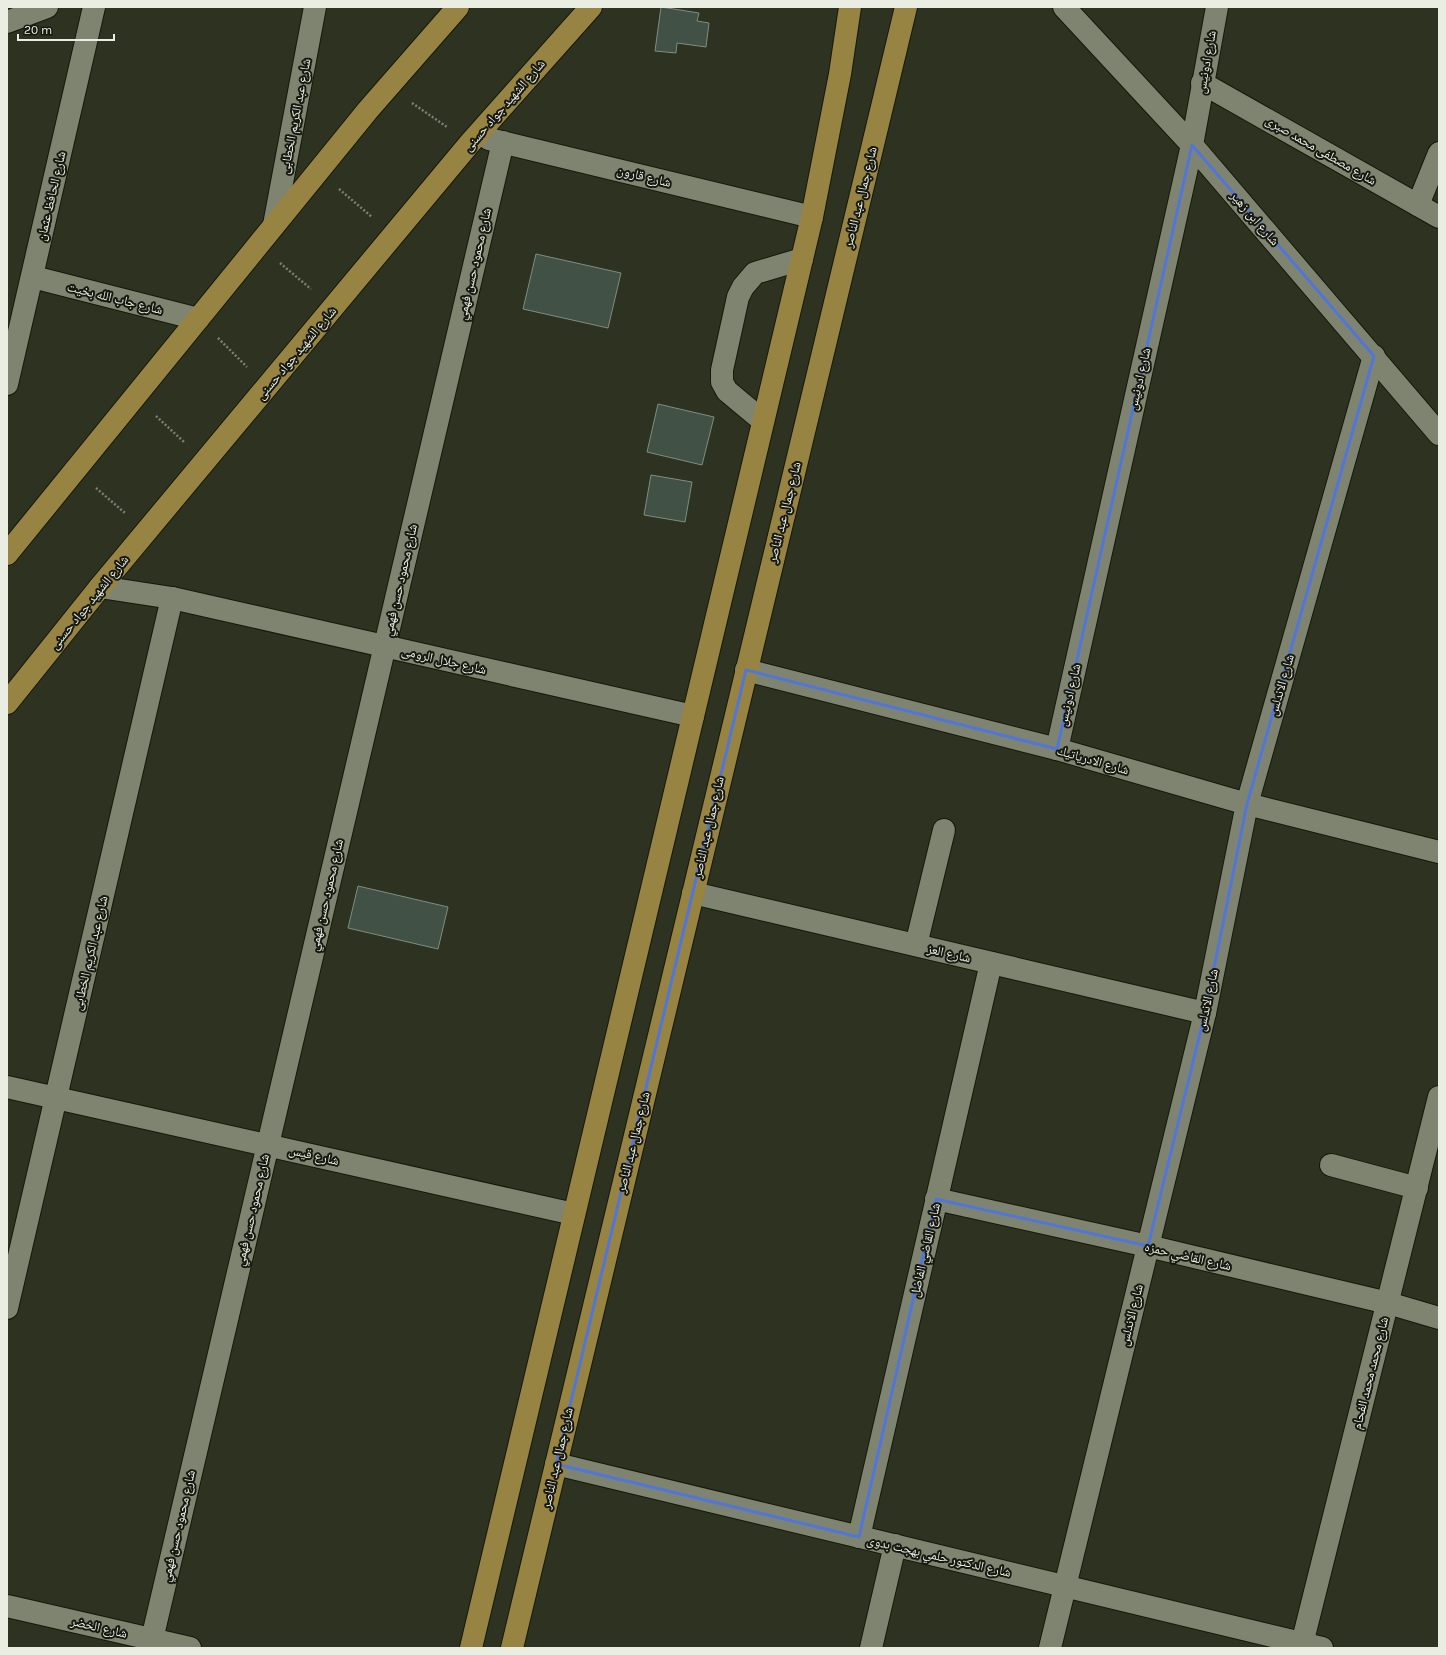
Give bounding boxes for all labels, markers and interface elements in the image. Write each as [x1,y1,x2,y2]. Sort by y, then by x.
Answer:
scale bar [18,16,114,42]
text: 20 m [24,23,52,37]
street label: شارع ادونيس [1193,29,1221,95]
street label: شارع الشهيد جواد حسنى [460,56,549,155]
street label: شارع عبد الكريم الخطابى [276,57,316,175]
street label: شارع مصطفى محمد صبرى [1262,112,1379,190]
street label: شارع جمال عبد الناصر [840,145,882,251]
street label: شارع الحافظ عثمان [33,150,71,243]
street label: شارع قارون [615,162,673,192]
street label: شارع ابن زهير [1225,187,1283,249]
street label: شارع محمود حسن فهمي [454,206,497,322]
street label: شارع جاب الله بخيت [65,279,164,319]
street label: شارع الشهيد جواد حسنى [253,303,341,404]
street label: شارع ادونيس [1125,346,1155,412]
street label: شارع جمال عبد الناصر [764,460,806,566]
street label: شارع محمود حسن فهمي [380,522,423,638]
street label: شارع الشهيد جواد حسنى [46,552,133,653]
street label: شارع جلال الرومى [400,643,488,679]
street label: شارع الاندلس [1265,652,1299,718]
street label: شارع ادونيس [1055,662,1085,728]
street label: شارع الادرياتيك [1055,743,1131,779]
street label: شارع جمال عبد الناصر [689,775,729,881]
street label: شارع محمود حسن فهمي [306,837,349,953]
street label: شارع عبد الكريم الخطابى [69,894,112,1012]
street label: شارع العز [924,940,972,967]
street label: شارع الاندلس [1193,967,1223,1033]
street label: شارع جمال عبد الناصر [613,1090,655,1196]
street label: شارع قيس [287,1142,341,1170]
street label: شارع محمود حسن فهمي [232,1152,275,1268]
street label: شارع القاضي الفاضل [907,1201,946,1299]
street label: شارع القاضي حمزه [1142,1239,1233,1276]
street label: شارع الاندلس [1116,1282,1148,1348]
street label: شارع محمد محمد الفحام [1349,1315,1393,1431]
street label: شارع جمال عبد الناصر [538,1406,578,1512]
street label: شارع محمود حسن فهمي [158,1468,201,1584]
street label: شارع الدكتور حلمي بهجت بدوى [865,1532,1013,1583]
street label: شارع الخضر [68,1613,129,1643]

